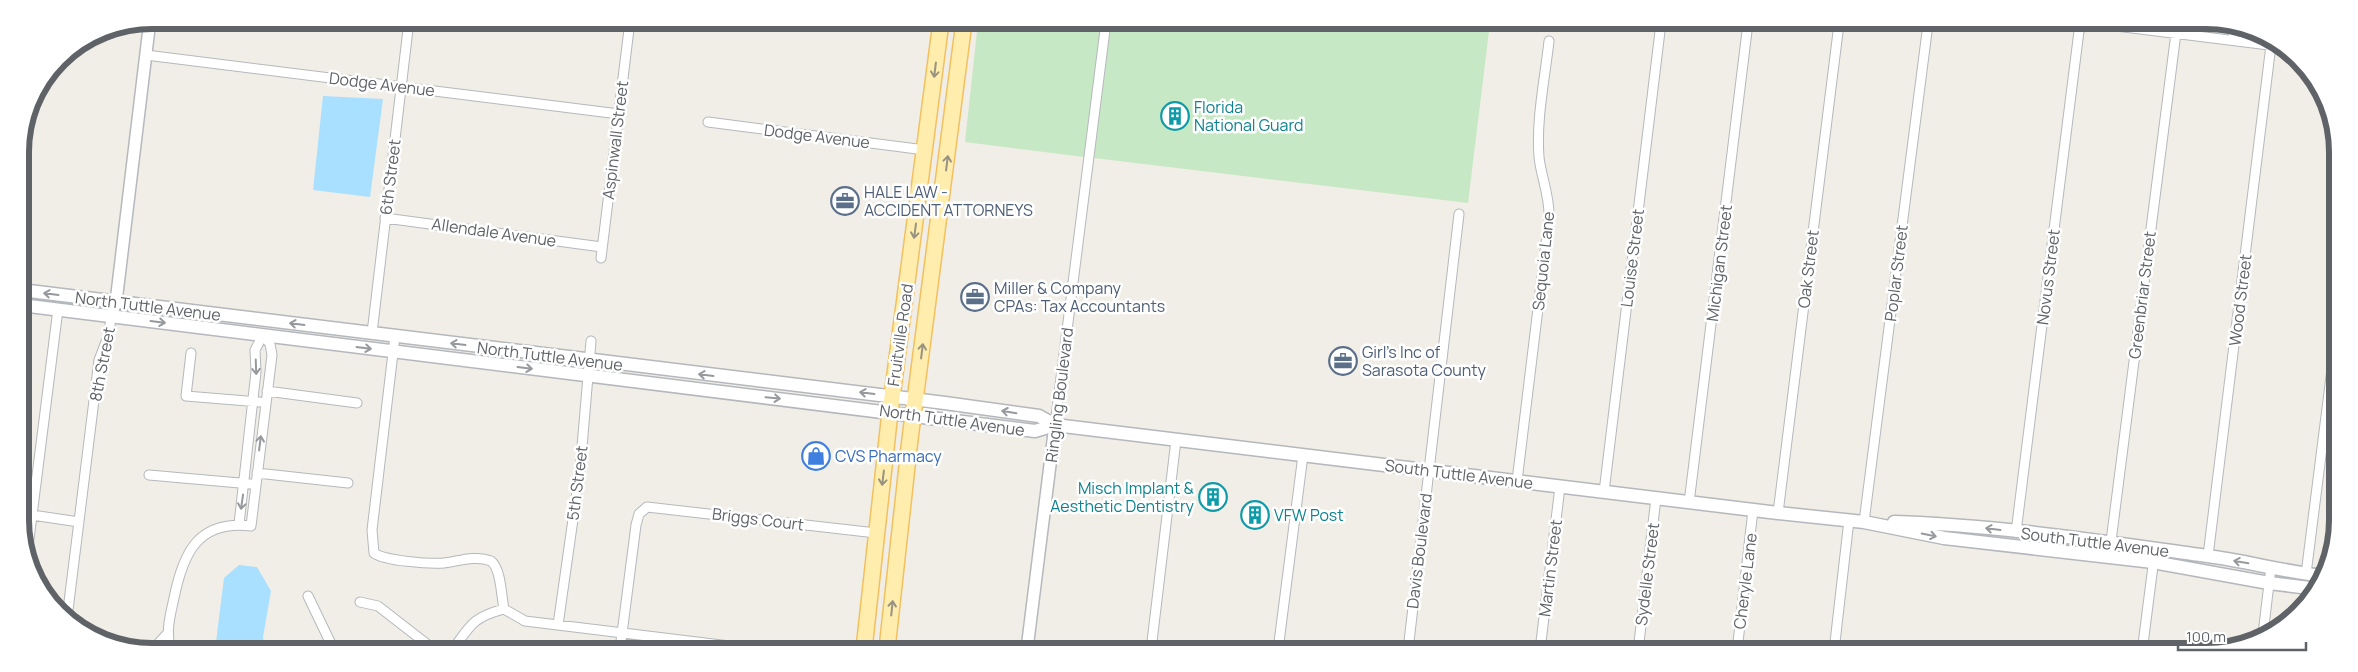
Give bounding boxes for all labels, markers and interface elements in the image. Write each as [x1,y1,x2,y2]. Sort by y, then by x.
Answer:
one-way arrow [930,62,940,78]
street label: Dodge Avenue [328,67,436,101]
street label: Aspinwall Street [597,79,633,201]
place label: Florida National Guard [1194,96,1304,136]
building icon: Florida National Guard [1160,101,1190,131]
street label: Dodge Avenue [763,119,871,153]
street label: 6th Street [374,138,406,216]
one-way arrow [942,155,952,171]
place label: HALE LAW - ACCIDENT ATTORNEYS [864,181,1033,221]
office icon: HALE LAW - ACCIDENT ATTORNEYS [830,186,860,216]
street label: Michigan Street [1701,203,1737,323]
street label: Louise Street [1615,208,1649,308]
street label: Sequoia Lane [1527,210,1559,312]
street label: Allendale Avenue [430,212,558,252]
one-way arrow [909,223,919,239]
street label: Poplar Street [1879,223,1913,323]
street label: Novus Street [2031,228,2065,326]
street label: Oak Street [1792,229,1824,309]
street label: Greenbriar Street [2123,230,2161,360]
street label: Wood Street [2223,253,2257,347]
place label: Miller & Company CPAs: Tax Accountants [994,277,1165,317]
street label: Fruitville Road [882,282,918,388]
office icon: Miller & Company CPAs: Tax Accountants [960,282,990,312]
street label: North Tuttle Avenue [74,286,222,326]
one-way arrow [43,289,59,299]
one-way arrow [150,317,166,327]
one-way arrow [289,319,305,329]
street label: 8th Street [84,325,120,403]
street label: Ringling Boulevard [1040,326,1078,464]
street label: North Tuttle Avenue [476,336,624,376]
one-way arrow [450,339,466,349]
place label: Girl's Inc of Sarasota County [1362,341,1487,381]
one-way arrow [355,343,371,353]
one-way arrow [917,343,927,359]
office icon: Girl's Inc of Sarasota County [1328,346,1358,376]
one-way arrow [251,358,261,375]
one-way arrow [517,363,533,373]
one-way arrow [698,370,714,380]
one-way arrow [860,388,876,398]
one-way arrow [765,393,781,403]
street label: North Tuttle Avenue [878,399,1026,441]
one-way arrow [1001,406,1017,416]
one-way arrow [255,435,265,451]
shop icon: CVS Pharmacy [801,441,831,471]
street label: 5th Street [561,444,593,522]
place label: CVS Pharmacy [835,445,942,467]
street label: South Tuttle Avenue [1384,454,1534,494]
one-way arrow [878,470,888,486]
place label: Misch Implant & Aesthetic Dentistry [1050,477,1195,517]
building icon: Misch Implant & Aesthetic Dentistry [1198,482,1228,512]
street label: Davis Boulevard [1401,492,1437,610]
one-way arrow [237,493,247,509]
building icon: VFW Post [1240,500,1270,530]
street label: Briggs Court [711,502,805,536]
place label: VFW Post [1274,504,1344,526]
street label: Martin Street [1533,518,1567,618]
street label: Sydelle Street [1630,521,1664,627]
street label: South Tuttle Avenue [2020,522,2170,562]
one-way arrow [1986,524,2002,534]
one-way arrow [1920,531,1936,540]
street label: Cheryle Lane [1728,532,1762,630]
one-way arrow [2234,556,2250,566]
one-way arrow [887,600,897,616]
scale bar [2178,620,2306,652]
text: 100 m [2186,626,2226,647]

